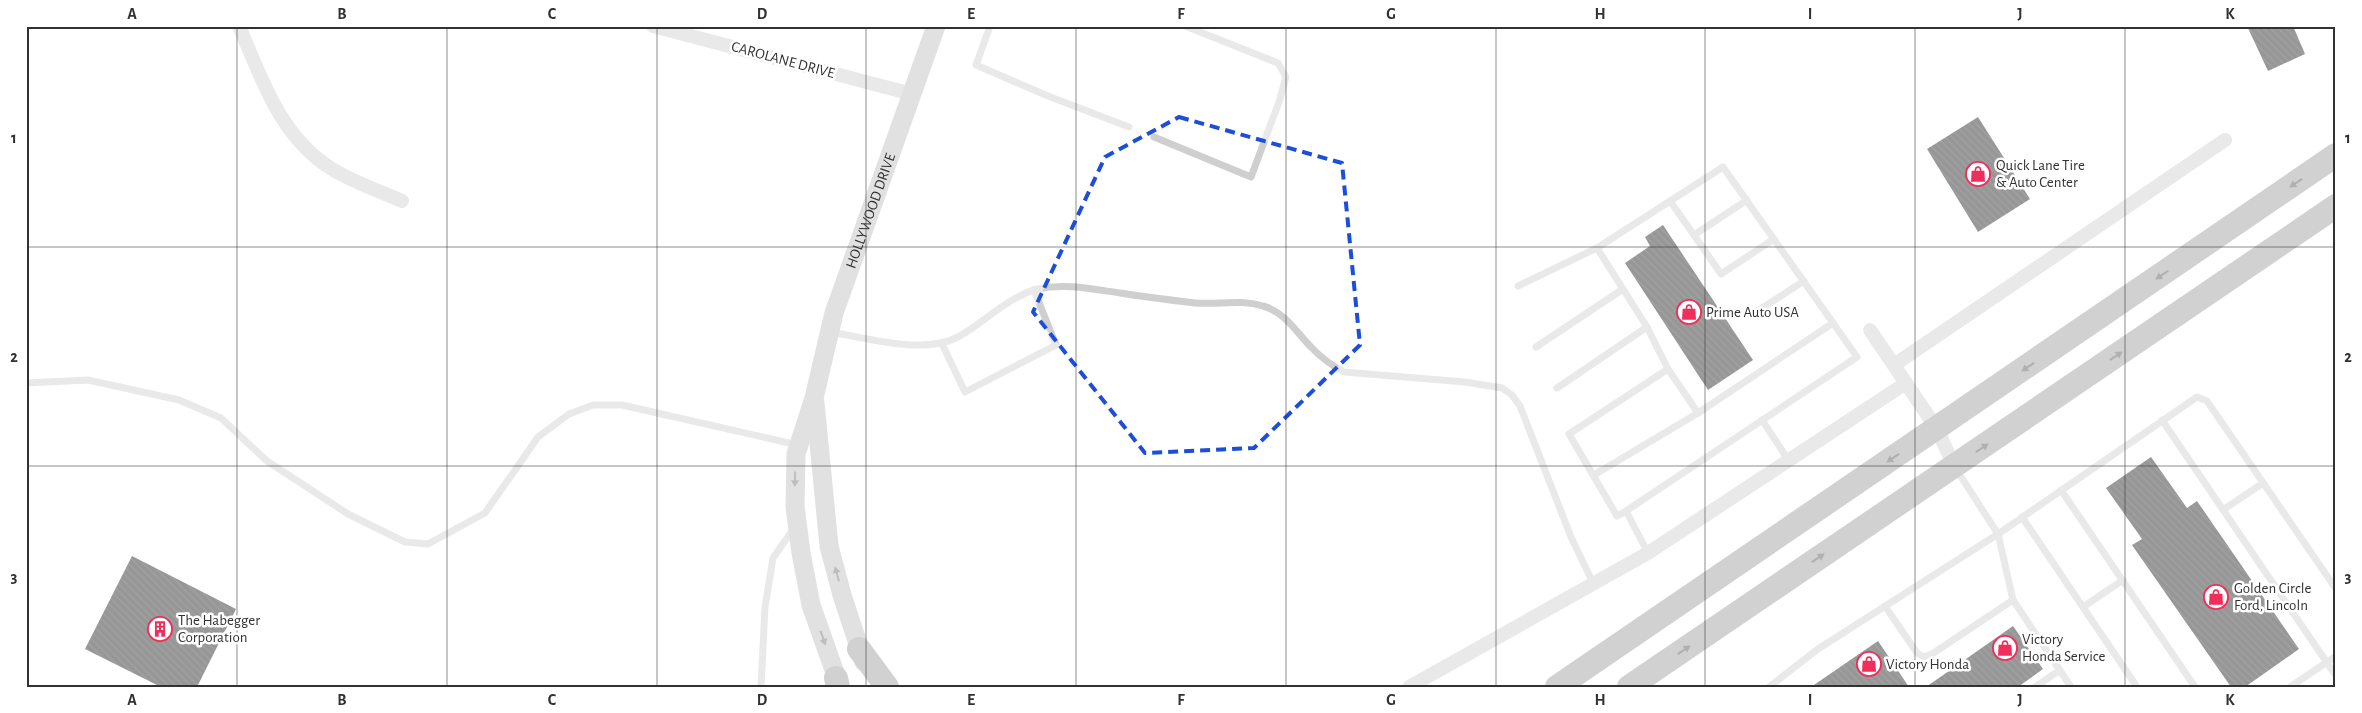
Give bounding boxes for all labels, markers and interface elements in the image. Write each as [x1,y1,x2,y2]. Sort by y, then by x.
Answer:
text: A [127,6,137,22]
text: B [337,6,347,22]
text: C [548,6,557,22]
text: D [757,6,768,22]
text: E [967,6,975,22]
text: F [1177,6,1185,22]
text: G [1386,6,1396,22]
text: H [1594,6,1606,22]
text: I [1808,6,1812,22]
text: J [2017,6,2023,22]
text: K [2225,6,2235,22]
street label: CAROLANE DRIVE [730,39,836,81]
text: 1 [11,130,17,146]
text: 1 [2345,130,2351,146]
street label: HOLLYWOOD DRIVE [843,151,898,270]
place label: Quick Lane Tire & Auto Center [1996,158,2085,190]
shop icon: Quick Lane Tire & Auto Center [1965,161,1991,187]
one-way arrow [2289,178,2302,188]
one-way arrow [2155,270,2168,280]
shop icon: Prime Auto USA [1676,299,1702,325]
place label: Prime Auto USA [1706,305,1799,320]
text: 2 [10,349,18,365]
text: 2 [2344,349,2352,365]
one-way arrow [2109,351,2123,361]
one-way arrow [2021,362,2034,372]
one-way arrow [1975,443,1988,453]
one-way arrow [1887,453,1900,463]
one-way arrow [791,471,799,487]
one-way arrow [1811,554,1825,563]
one-way arrow [833,567,841,582]
text: 3 [11,569,18,585]
text: 3 [2345,569,2352,585]
place label: Golden Circle Ford, Lincoln [2234,581,2311,613]
shop icon: Golden Circle Ford, Lincoln [2203,584,2229,610]
place label: The Habegger Corporation [178,613,260,645]
building icon: The Habegger Corporation [147,616,173,642]
one-way arrow [819,631,827,646]
place label: Victory Honda Service [2022,632,2106,664]
shop icon: Victory Honda Service [1992,635,2018,661]
one-way arrow [1677,645,1690,654]
shop icon: Victory Honda [1856,651,1882,677]
place label: Victory Honda [1886,657,1969,672]
text: A [127,692,137,708]
text: B [337,692,347,708]
text: C [548,692,557,708]
text: D [757,692,768,708]
text: E [967,692,975,708]
text: F [1177,692,1185,708]
text: G [1386,692,1396,708]
text: H [1594,692,1606,708]
text: I [1808,692,1812,708]
text: J [2017,692,2023,708]
text: K [2225,692,2235,708]

